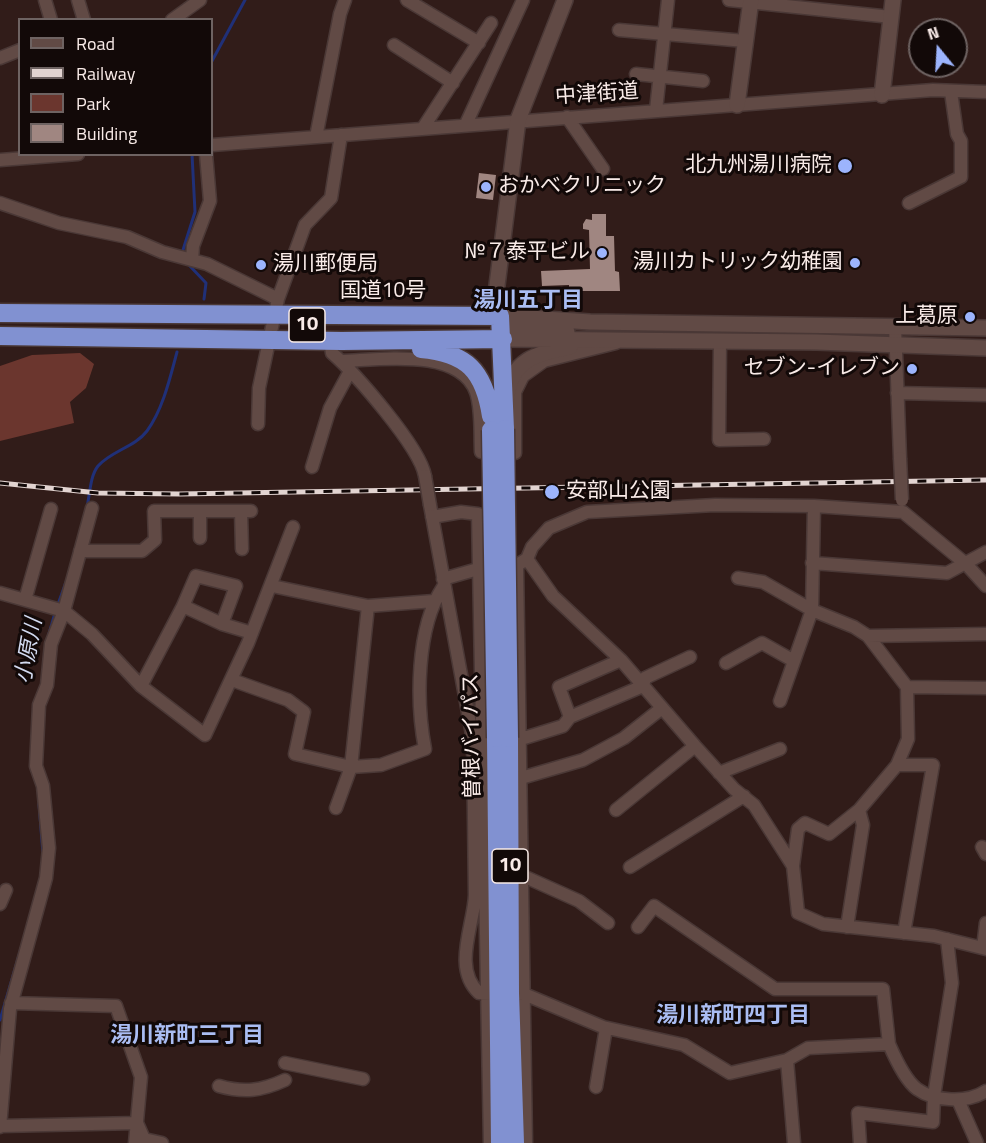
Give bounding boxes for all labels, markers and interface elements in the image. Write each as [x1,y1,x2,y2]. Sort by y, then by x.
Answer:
legend [18,18,213,156]
north arrow [908,18,968,78]
text: N [924,20,942,46]
text: Road [76,30,115,57]
text: Railway [76,60,135,87]
street label: 中津街道 [554,80,640,110]
text: Park [76,90,110,117]
text: Building [76,120,137,147]
place label: 北九州湯川病院 [685,153,832,179]
marker: 北九州湯川病院 [836,157,854,175]
place label: おかべクリニック [498,174,666,200]
marker: おかべクリニック [479,180,493,194]
place label: №７泰平ビル [464,240,590,266]
marker: №７泰平ビル [595,246,609,260]
place label: 湯川カトリック幼稚園 [633,250,843,276]
place label: 湯川郵便局 [273,252,378,278]
marker: 湯川カトリック幼稚園 [848,256,862,270]
marker: 湯川郵便局 [254,258,268,272]
street label: 国道10号 [340,279,426,305]
district label: 湯川五丁目 [473,289,583,315]
place label: 上葛原 [895,304,958,330]
road number: 10 [289,308,325,342]
marker: 上葛原 [963,310,977,324]
place label: セブン-イレブン [744,356,900,382]
marker: セブン-イレブン [905,362,919,376]
place label: 安部山公園 [566,479,671,505]
marker: 安部山公園 [543,483,561,501]
water label: 小原川 [11,616,49,686]
street label: 曽根バイパス [459,673,487,799]
road number: 10 [492,849,528,883]
district label: 湯川新町四丁目 [656,1004,810,1030]
district label: 湯川新町三丁目 [110,1024,264,1050]

